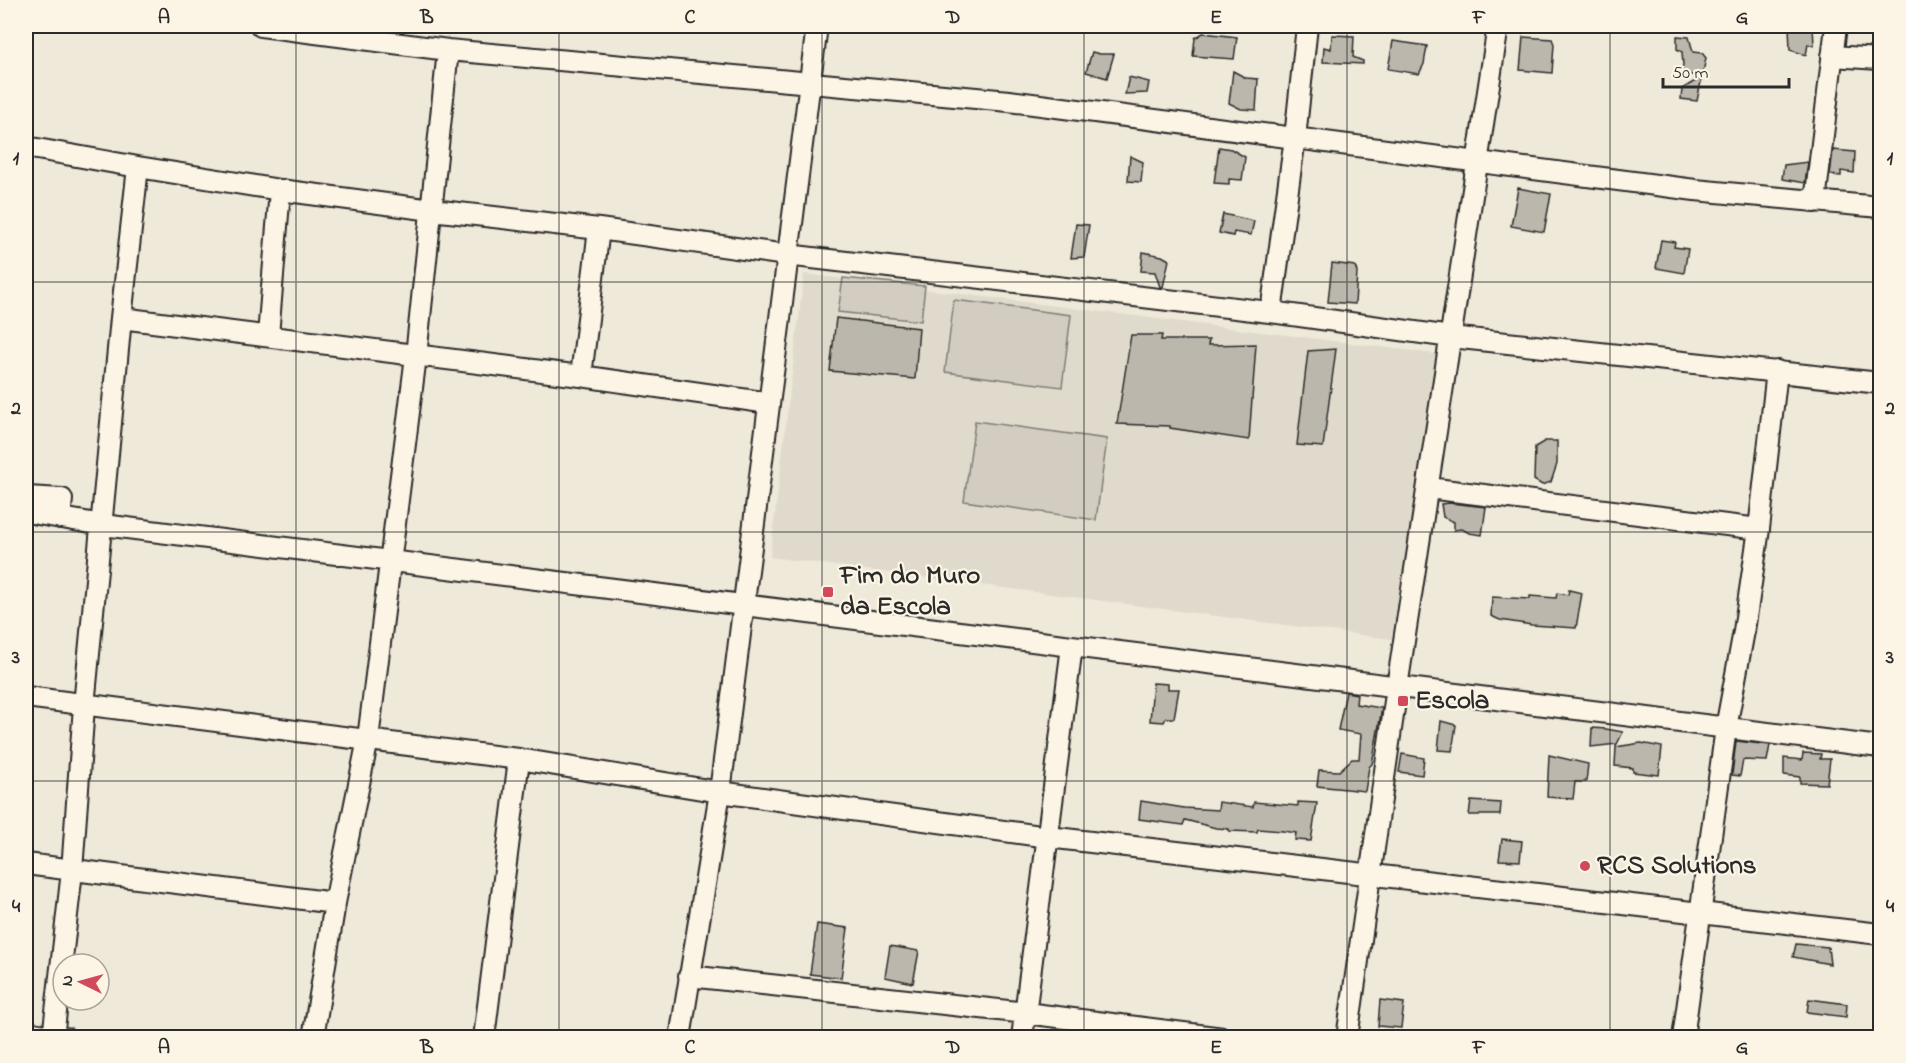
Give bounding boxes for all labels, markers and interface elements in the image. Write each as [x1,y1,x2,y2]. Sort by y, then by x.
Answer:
text: A [158,4,170,33]
text: B [419,4,434,33]
text: C [685,4,696,33]
text: D [945,4,960,33]
text: E [1210,4,1222,33]
text: F [1472,4,1486,33]
text: G [1736,4,1749,33]
scale bar [1663,51,1789,89]
text: 50 m [1672,61,1709,87]
text: 1 [13,145,20,174]
text: 1 [1887,145,1894,174]
text: 2 [10,395,21,424]
text: 2 [1884,395,1895,424]
place label: Fim do Muro da Escola [838,557,980,627]
marker: Fim do Muro da Escola [821,585,835,599]
text: 3 [11,644,20,673]
text: 3 [1885,644,1894,673]
place label: Escola [1415,682,1489,721]
marker: Escola [1396,694,1410,708]
place label: RCS Solutions [1597,847,1757,886]
marker: RCS Solutions [1578,859,1592,873]
text: 4 [12,893,21,922]
text: 4 [1886,893,1895,922]
north arrow [51,952,111,1012]
text: N [56,974,80,987]
text: A [158,1034,170,1063]
text: B [419,1034,434,1063]
text: C [685,1034,696,1063]
text: D [945,1034,960,1063]
text: E [1210,1034,1222,1063]
text: F [1472,1034,1486,1063]
text: G [1736,1034,1749,1063]

